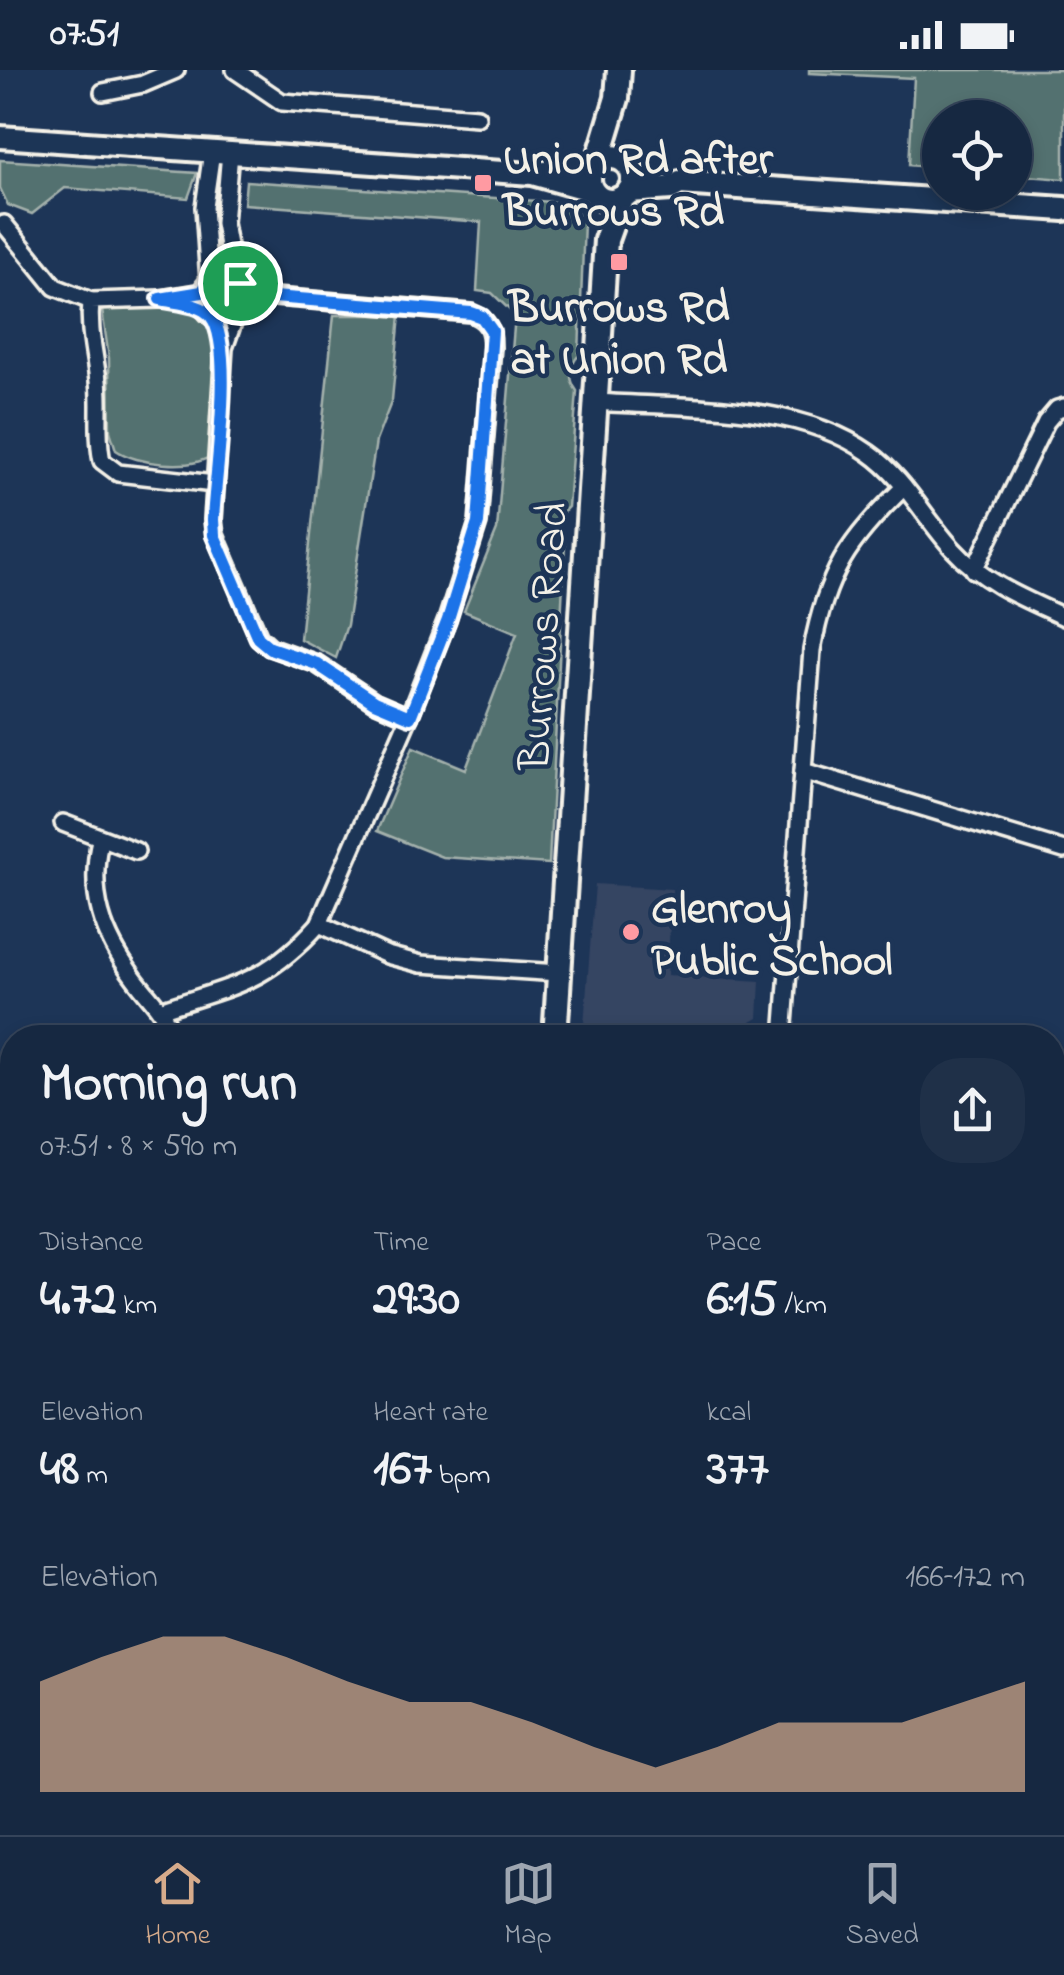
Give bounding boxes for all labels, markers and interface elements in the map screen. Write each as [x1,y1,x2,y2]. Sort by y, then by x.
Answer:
text: 07:51 [50,7,119,63]
map controls [922,100,1032,210]
button: locate [922,100,1032,210]
place label: Union Rd after Burrows Rd [501,129,774,247]
marker: Union Rd after Burrows Rd [472,172,494,194]
pin [198,241,283,326]
marker: Burrows Rd at Union Rd [608,251,630,273]
icon: arrive [213,256,268,311]
place label: Burrows Rd at Union Rd [506,277,730,395]
street label: Burrows Road [504,500,588,774]
place label: Glenroy Public School [651,878,893,996]
marker: Glenroy Public School [620,921,642,943]
text: Morning run [40,1046,297,1126]
button: share [920,1058,1025,1163]
text: 07:51 · 8 × 590 m [40,1124,237,1171]
text: Distance [40,1223,143,1264]
text: Time [373,1223,429,1264]
text: Pace [707,1223,761,1264]
text: 4.72 [40,1264,116,1337]
text: 29:30 [373,1264,460,1337]
text: 6:15 [707,1264,777,1337]
text: km [116,1286,157,1327]
text: /km [777,1286,827,1327]
text: Elevation [40,1393,143,1434]
text: Heart rate [373,1393,488,1434]
text: kcal [707,1393,751,1434]
text: 48 [40,1434,79,1507]
text: 167 [373,1434,432,1507]
text: 377 [707,1434,769,1507]
text: m [79,1456,108,1497]
text: bpm [432,1456,491,1497]
text: Elevation [40,1555,158,1602]
text: 166–172 m [905,1555,1025,1602]
tab: Home [145,1856,210,1957]
tab: Map [501,1856,556,1957]
tab: Saved [846,1856,919,1957]

